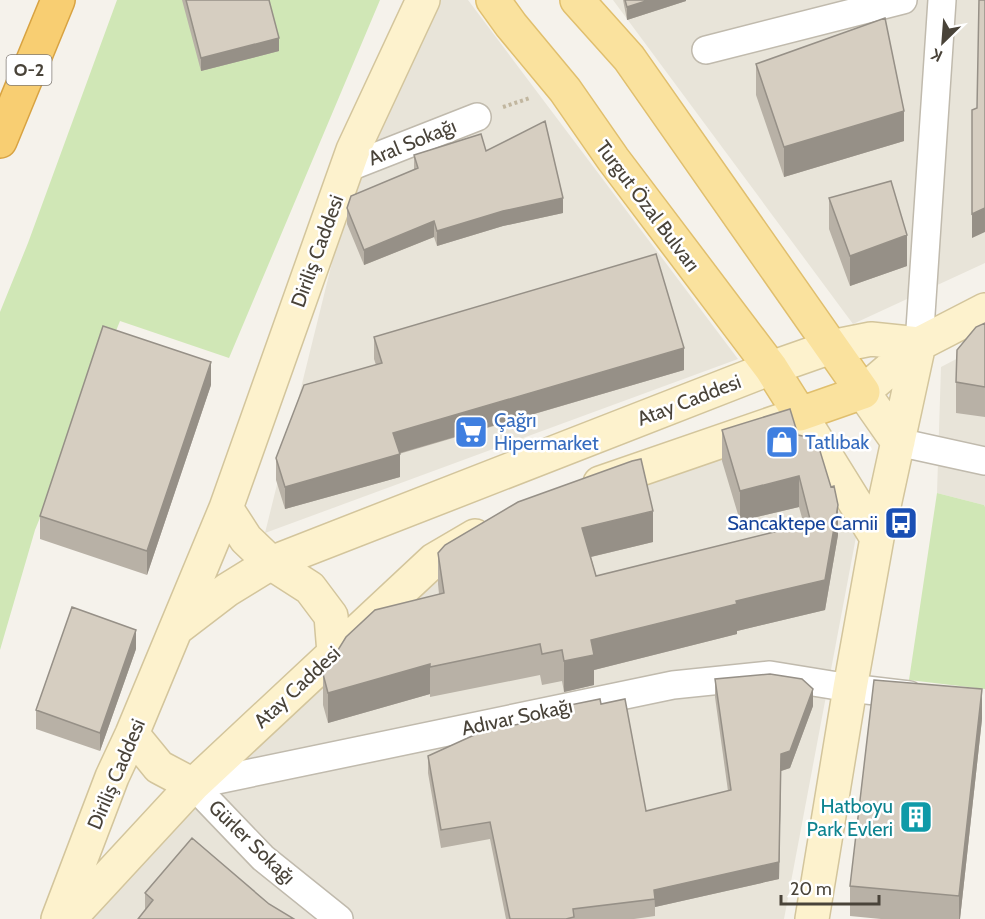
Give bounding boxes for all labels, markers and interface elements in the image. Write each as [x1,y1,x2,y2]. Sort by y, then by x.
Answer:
north arrow [913,12,973,72]
text: K [928,44,945,66]
road number: O-2 [6,55,51,85]
street label: Aral Sokağı [365,114,459,170]
street label: Turgut Özal Bulvarı [591,136,705,276]
street label: Diriliş Caddesi [286,192,348,310]
street label: Atay Caddesi [634,369,744,431]
place label: Çağrı Hipermarket [494,408,599,455]
supermarket icon: Çağrı Hipermarket [453,414,489,450]
shop icon: Tatlıbak [764,424,800,460]
place label: Tatlıbak [805,430,869,454]
bus stop icon: Sancaktepe Camii [883,505,919,541]
place label: Sancaktepe Camii [727,511,878,535]
street label: Atay Caddesi [249,641,345,733]
street label: Adıvar Sokağı [459,694,575,740]
street label: Diriliş Caddesi [82,715,150,833]
place label: Hatboyu Park Evleri [806,794,893,841]
street label: Gürler Sokağı [204,795,300,889]
building icon: Hatboyu Park Evleri [898,799,934,835]
scale bar [781,868,878,906]
text: 20 m [790,878,832,900]

